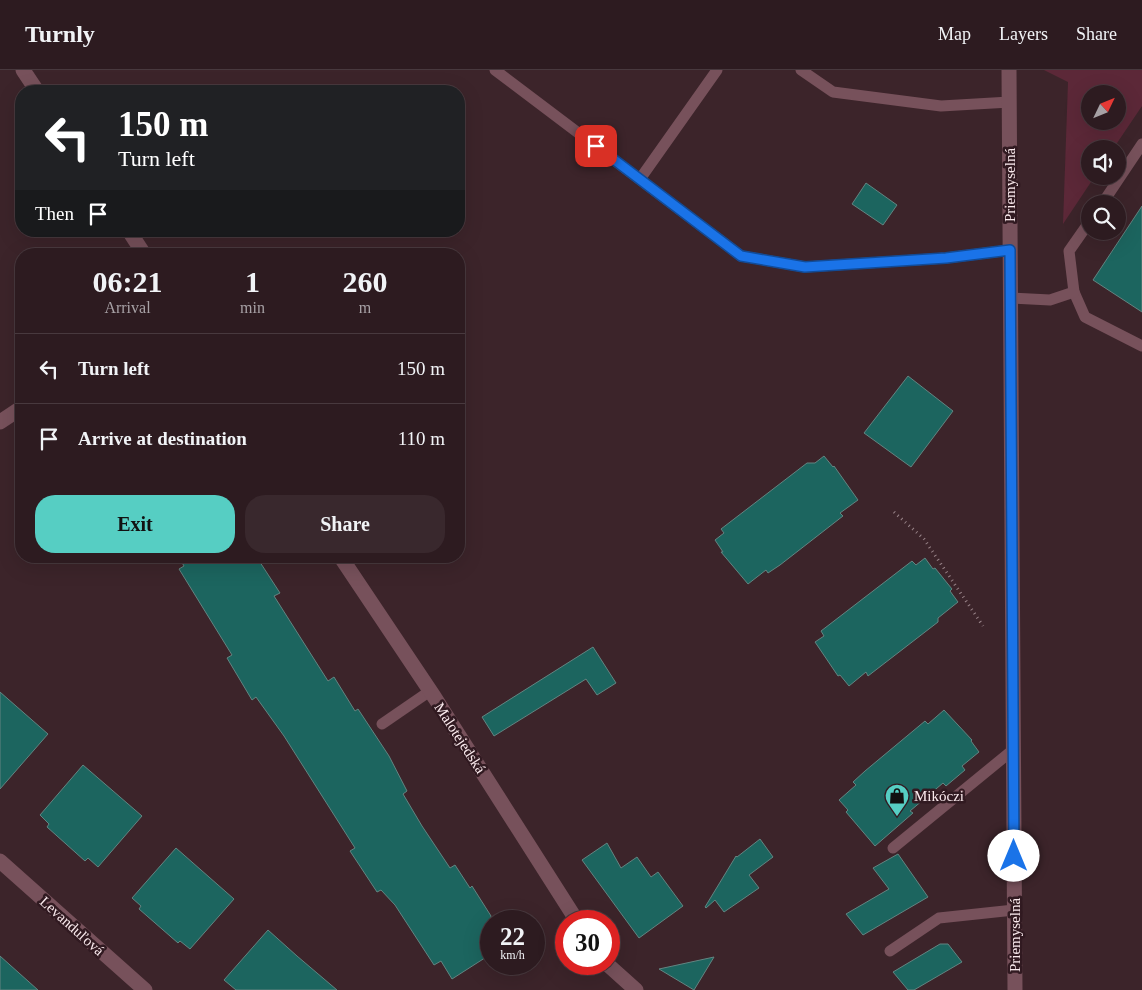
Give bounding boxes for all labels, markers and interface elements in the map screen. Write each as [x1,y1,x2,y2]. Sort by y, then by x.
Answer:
text: Turnly [25,21,95,47]
text: Map [938,24,971,44]
text: Layers [999,24,1048,44]
text: Share [1076,24,1117,44]
north arrow [1081,85,1126,130]
map controls [1081,85,1126,240]
icon: left [35,105,100,170]
text: 150 m [118,105,208,144]
pin [575,125,617,167]
icon: arrive [582,132,610,160]
button: sound [1081,140,1126,185]
text: Turn left [118,146,195,171]
street label: Priemyselná [1002,148,1018,222]
button: search [1081,195,1126,240]
icon: arrive [84,200,112,228]
text: Then [35,203,74,224]
text: 06:21 [93,265,163,298]
text: 1 [245,265,260,298]
text: 260 [342,265,387,298]
text: Arrival [104,299,151,316]
text: min [240,299,265,316]
text: m [359,299,371,316]
icon: left [35,355,63,383]
text: Turn left [78,358,150,379]
text: 150 m [397,358,445,379]
icon: arrive [35,425,63,453]
text: Arrive at destination [78,428,247,449]
text: 110 m [398,428,445,449]
button: Exit [35,495,235,553]
button: Share [245,495,445,553]
street label: Malotejedská [431,700,489,777]
shop icon: Mikóczi [884,783,910,817]
place label: Mikóczi [914,788,964,804]
position arrow [987,829,1039,881]
street label: Levanduľová [37,893,107,959]
street label: Priemyselná [1007,898,1023,972]
speed limit sign: 30 [555,910,620,975]
text: 22 [500,923,525,950]
text: km/h [500,948,525,962]

